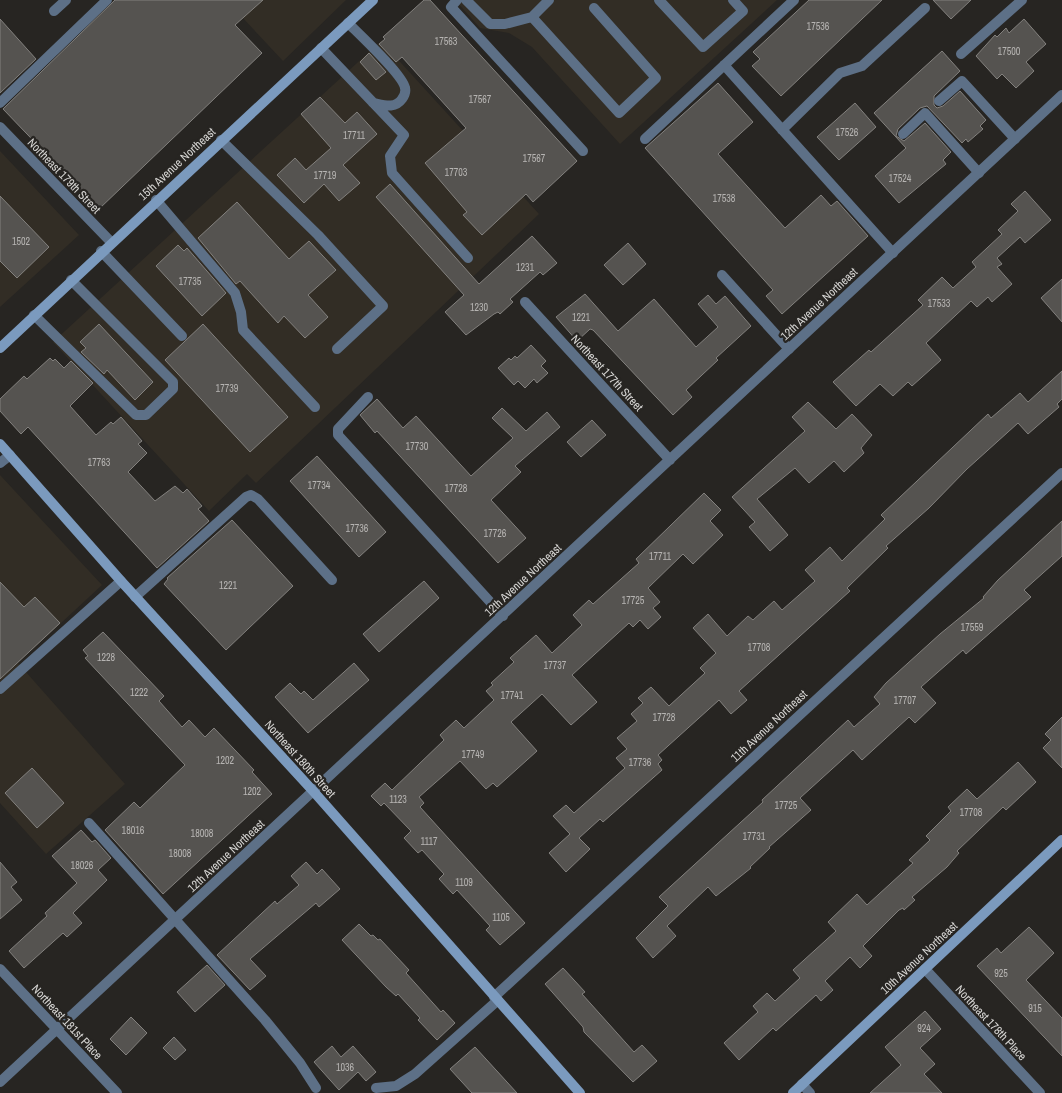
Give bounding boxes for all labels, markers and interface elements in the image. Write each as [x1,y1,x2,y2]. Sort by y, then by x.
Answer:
house number: 17536 [807,20,830,33]
house number: 17563 [435,35,458,48]
house number: 17500 [998,45,1021,58]
house number: 17567 [469,93,492,106]
street label: 15th Avenue Northeast [135,124,219,204]
house number: 17526 [836,126,859,139]
house number: 17711 [343,129,366,142]
street label: Northeast 179th Street [24,135,104,217]
house number: 17567 [523,152,546,165]
house number: 17703 [445,166,468,179]
house number: 17719 [314,169,337,182]
house number: 17524 [889,172,912,185]
house number: 17538 [713,192,736,205]
house number: 1502 [12,235,31,248]
house number: 1231 [516,261,535,274]
street label: 12th Avenue Northeast [777,264,861,344]
house number: 17735 [179,275,202,288]
house number: 17533 [928,297,951,310]
house number: 1230 [470,301,489,314]
house number: 1221 [572,311,591,324]
street label: Northeast 177th Street [567,331,647,415]
house number: 17739 [216,382,239,395]
house number: 17730 [406,440,429,453]
house number: 17763 [88,456,111,469]
house number: 17734 [308,479,331,492]
house number: 17728 [445,482,468,495]
house number: 17736 [346,522,369,535]
house number: 17726 [484,527,507,540]
street label: 12th Avenue Northeast [481,540,565,620]
house number: 17711 [649,550,672,563]
house number: 1221 [219,579,238,592]
house number: 17725 [622,594,645,607]
house number: 17559 [961,621,984,634]
house number: 17708 [748,641,771,654]
house number: 1228 [97,651,116,664]
house number: 17737 [544,659,567,672]
house number: 1222 [130,686,149,699]
street label: 11th Avenue Northeast [727,686,811,766]
house number: 17741 [501,689,524,702]
house number: 17707 [894,694,917,707]
house number: 17728 [653,711,676,724]
street label: Northeast 180th Street [261,717,339,801]
house number: 17749 [462,748,485,761]
house number: 1202 [216,754,235,767]
house number: 17736 [629,756,652,769]
house number: 1202 [243,785,262,798]
house number: 1123 [389,793,407,806]
house number: 17725 [775,799,798,812]
house number: 17708 [960,806,983,819]
street label: 12th Avenue Northeast [184,816,268,896]
house number: 18016 [122,824,145,837]
house number: 18008 [191,827,214,840]
house number: 17731 [743,830,766,843]
house number: 1117 [420,835,438,848]
house number: 18008 [169,847,192,860]
house number: 18026 [71,859,94,872]
house number: 1109 [455,876,473,889]
house number: 1105 [492,911,510,924]
street label: 10th Avenue Northeast [877,918,961,998]
house number: 925 [994,967,1008,980]
street label: Northeast 181st Place [28,981,106,1063]
street label: Northeast 178th Place [952,982,1030,1064]
house number: 915 [1028,1002,1042,1015]
house number: 924 [917,1022,931,1035]
house number: 1036 [336,1061,355,1074]

